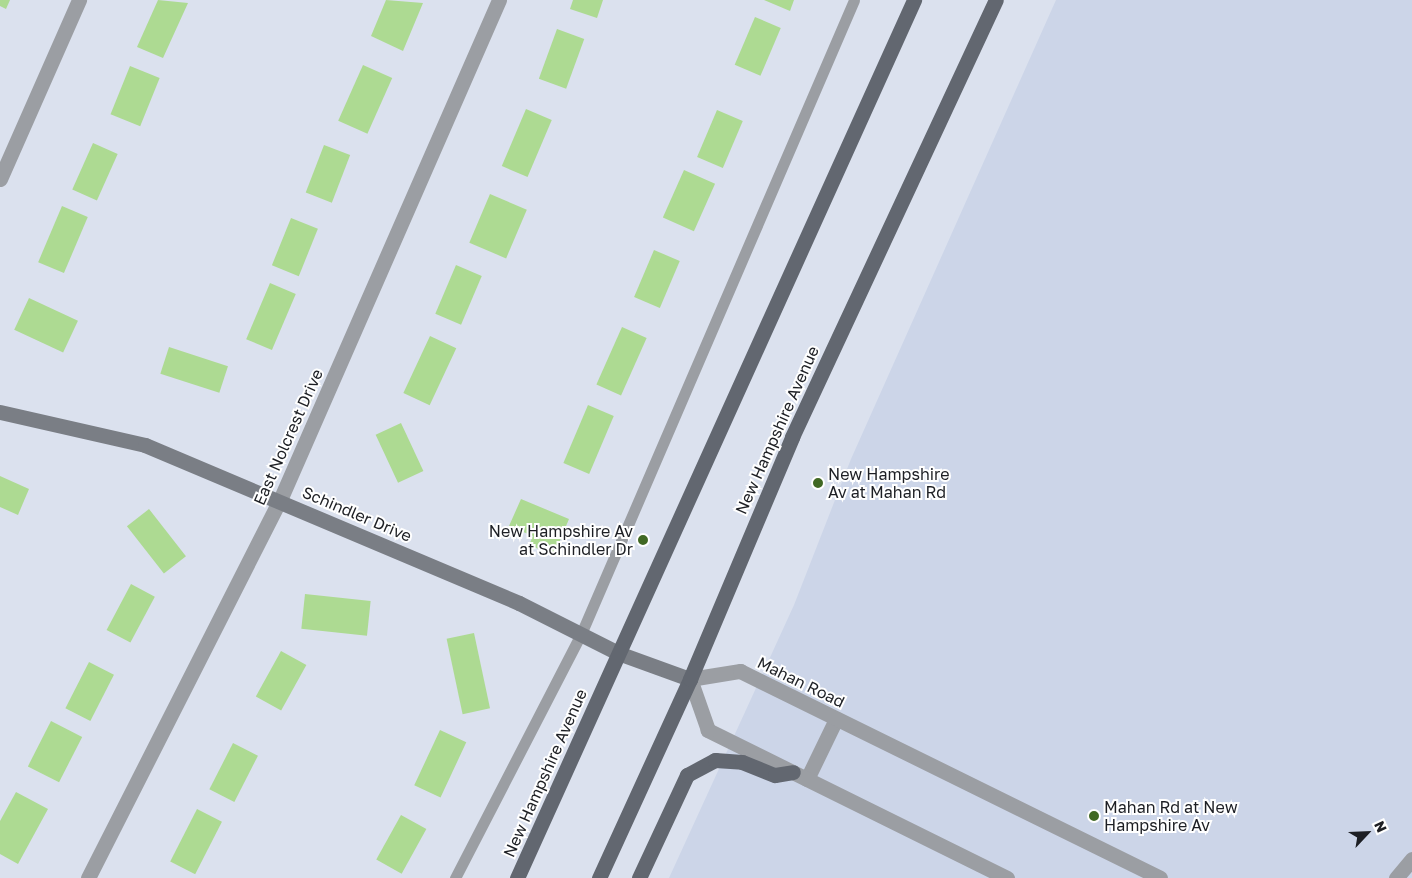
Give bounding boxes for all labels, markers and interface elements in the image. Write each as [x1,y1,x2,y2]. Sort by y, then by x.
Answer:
street label: New Hampshire Avenue [731,343,823,517]
street label: East Nolcrest Drive [249,366,327,508]
place label: New Hampshire Av at Mahan Rd [828,464,949,502]
marker: New Hampshire Av at Mahan Rd [812,477,824,489]
street label: Schindler Drive [299,482,415,546]
place label: New Hampshire Av at Schindler Dr [489,521,633,559]
marker: New Hampshire Av at Schindler Dr [637,534,649,546]
street label: Mahan Road [754,653,848,711]
street label: New Hampshire Avenue [499,686,591,860]
place label: Mahan Rd at New Hampshire Av [1104,797,1238,835]
north arrow [1342,808,1392,858]
marker: Mahan Rd at New Hampshire Av [1088,810,1100,822]
text: N [1371,818,1391,835]

